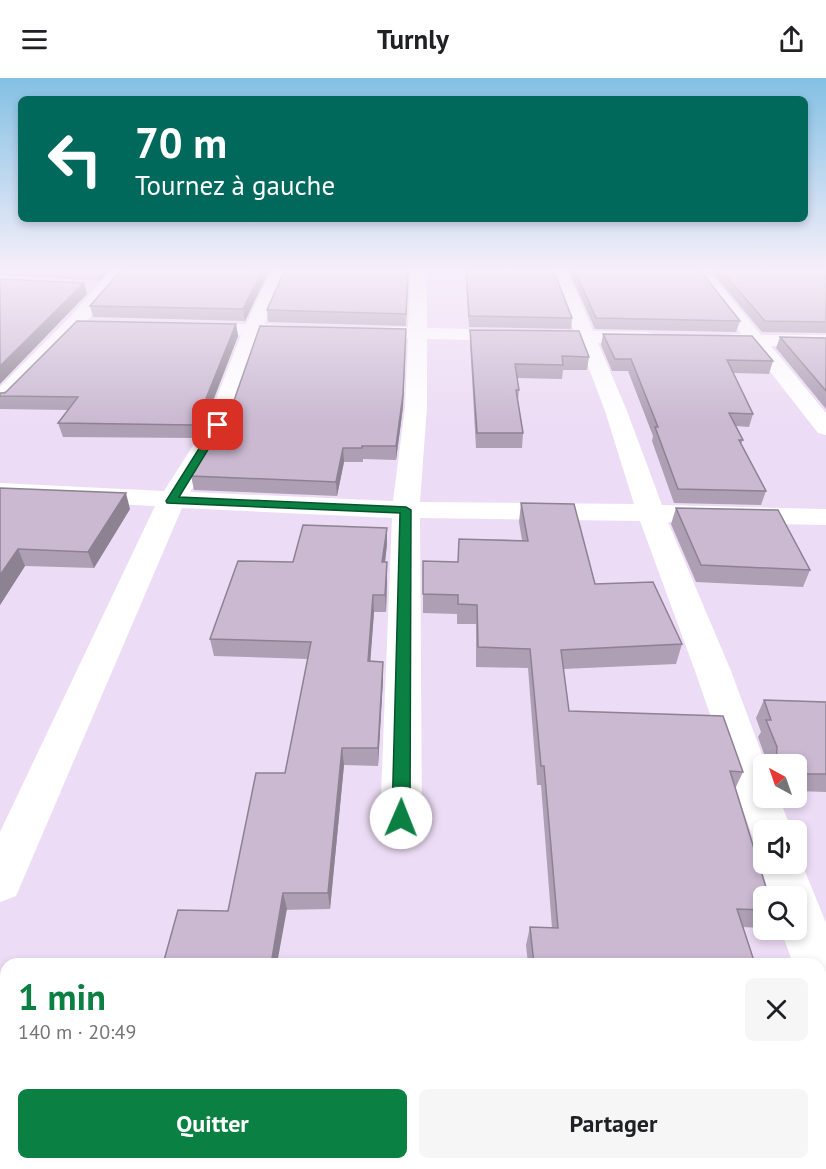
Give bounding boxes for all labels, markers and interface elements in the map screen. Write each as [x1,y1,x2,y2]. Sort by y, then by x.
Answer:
text: Turnly [377,22,449,56]
icon: menu [18,23,51,56]
icon: share [775,23,808,56]
text: 70 m [135,115,227,170]
icon: left [36,120,114,198]
text: Tournez à gauche [135,168,335,202]
pin [192,399,243,450]
icon: arrive [201,408,234,441]
north arrow [753,754,807,808]
map controls [753,754,807,940]
position arrow [369,786,433,850]
button: sound [753,820,807,874]
button: search [753,886,807,940]
text: 1 min [18,973,106,1020]
button: close [745,978,808,1041]
text: 140 m · 20:49 [18,1019,136,1045]
button: Quitter [18,1089,407,1158]
button: Partager [419,1089,808,1158]

